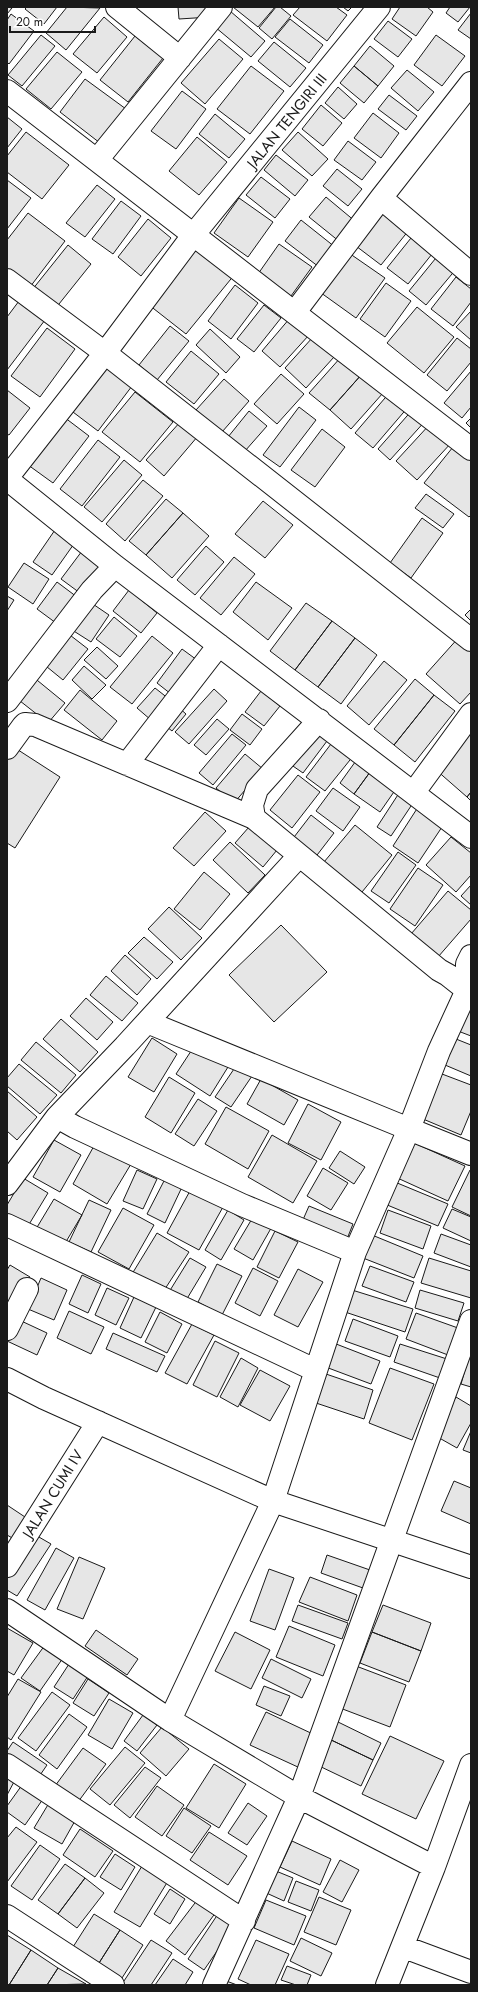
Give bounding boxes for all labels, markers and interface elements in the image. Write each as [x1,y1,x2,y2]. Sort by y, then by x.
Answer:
scale bar [10,8,95,34]
text: 20 m [16,13,43,31]
street label: JALAN TENGIRI III [241,69,332,175]
street label: JALAN CUMI IV [16,1446,89,1544]

